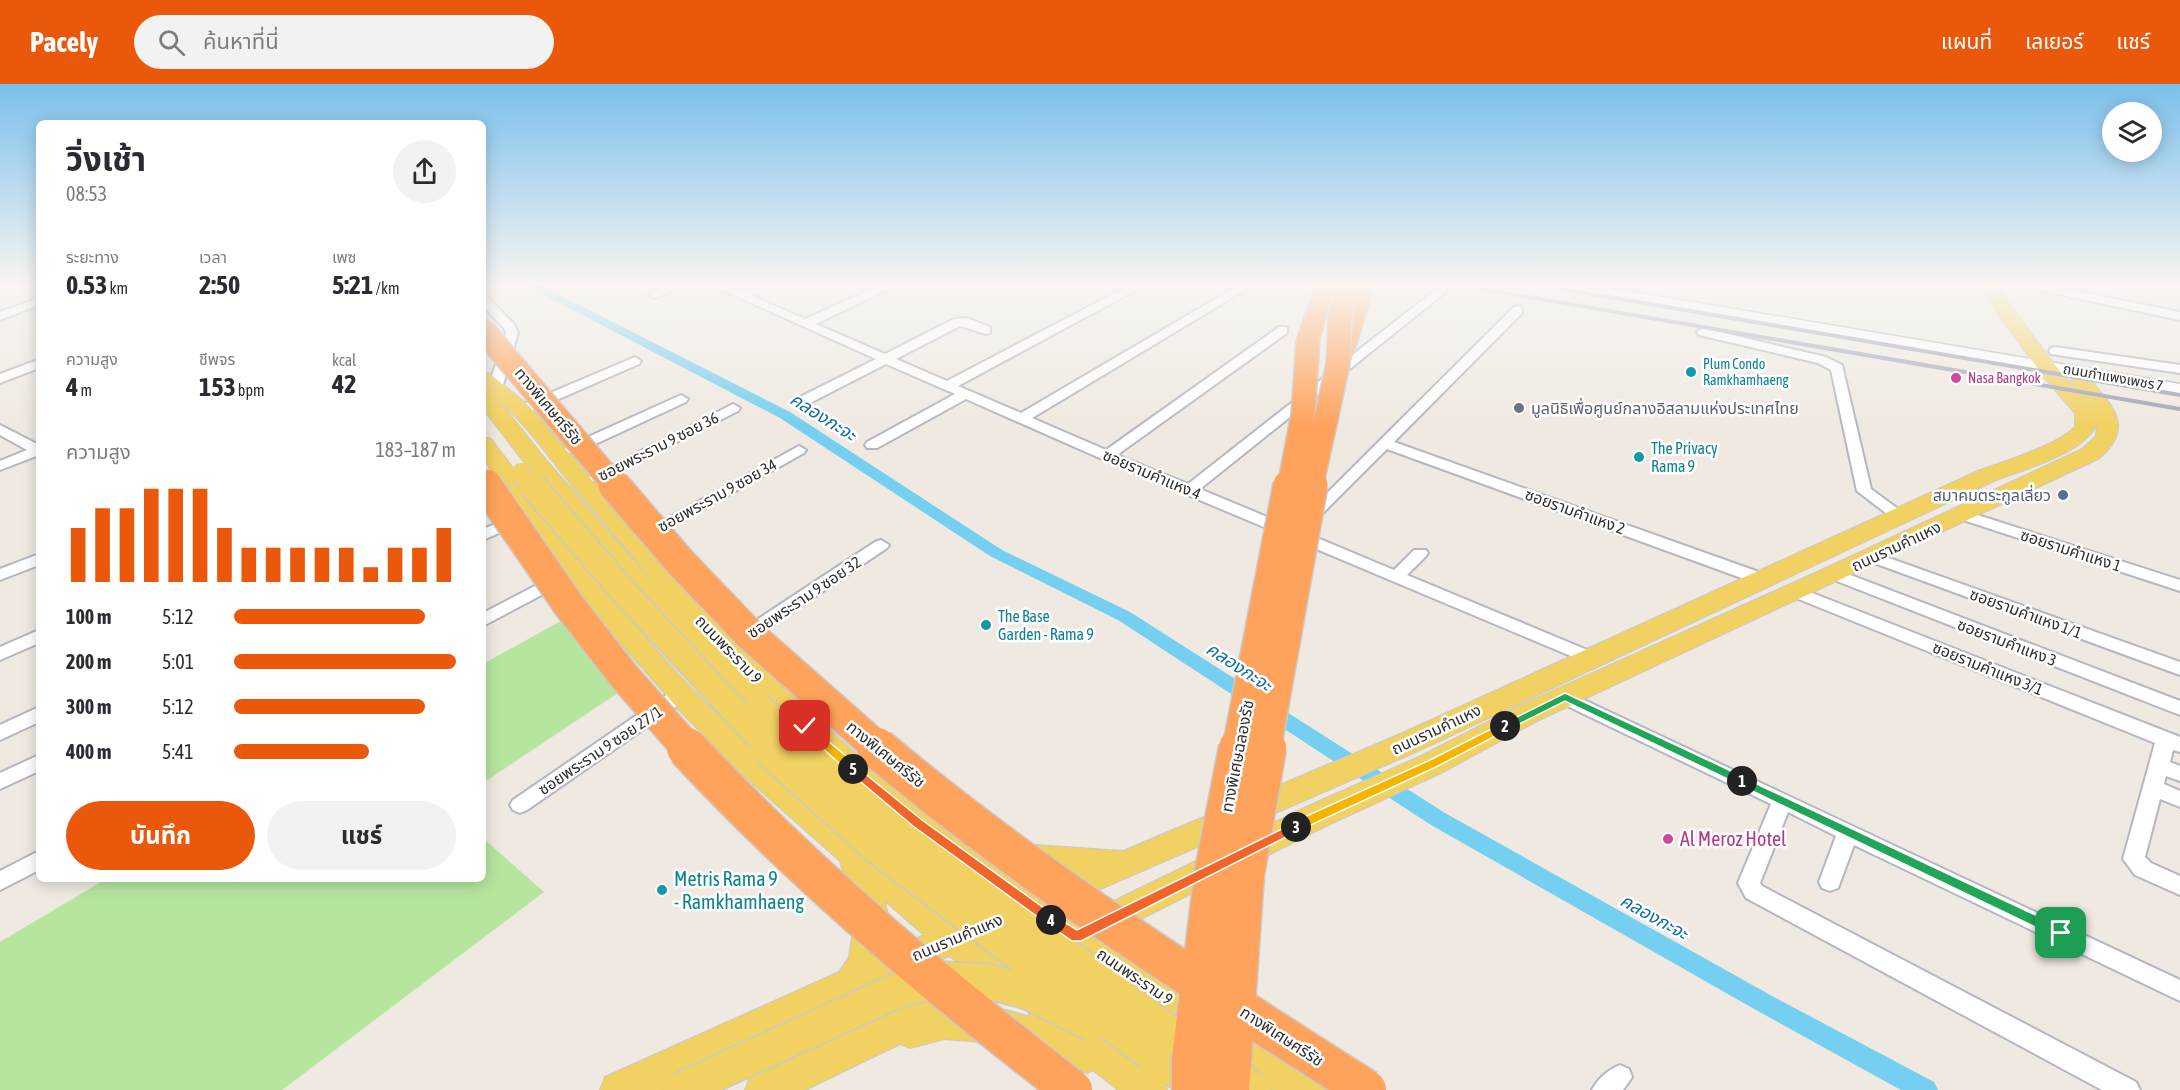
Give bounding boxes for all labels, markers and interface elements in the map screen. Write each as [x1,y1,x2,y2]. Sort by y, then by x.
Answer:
search box [134,15,554,69]
text: Pacely [30,26,98,58]
icon: search [155,26,188,59]
text: ค้นหาที่นี่ [203,28,279,54]
text: แผนที่ [1941,29,1992,53]
text: เลเยอร์ [2025,29,2084,53]
text: แชร์ [2117,29,2150,53]
map controls [2102,102,2162,162]
button: layers [2102,102,2162,162]
text: วิ่งเช้า [66,140,146,178]
button: share [393,140,456,203]
text: 08:53 [66,182,107,205]
text: ระยะทาง [66,248,119,266]
text: เวลา [199,248,227,266]
text: เพซ [332,248,356,266]
text: 0.53 [66,270,107,300]
text: 2:50 [199,270,240,300]
text: 5:21 [332,270,373,300]
text: km [107,279,128,297]
text: /km [373,279,399,297]
text: ความสูง [66,350,118,368]
text: ชีพจร [199,350,235,368]
text: kcal [332,351,356,369]
place label: Plum Condo Ramkhamhaeng [1703,356,1789,388]
street label: ถนนกำแพงเพชร 7 [2062,360,2164,394]
street label: ทางพิเศษศรีรัช [511,364,587,448]
marker: Plum Condo Ramkhamhaeng [1684,365,1698,379]
text: 42 [332,369,356,399]
place label: Nasa Bangkok [1968,370,2041,386]
marker: Nasa Bangkok [1949,371,1963,385]
text: 4 [66,372,78,402]
text: 153 [199,372,236,402]
text: m [78,381,92,399]
text: bpm [236,381,265,399]
water label: คลองกะจะ [786,388,862,446]
place label: มูลนิธิเพื่อศูนย์กลางอิสลามแห่งประเทศไทย [1531,397,1799,418]
marker: มูลนิธิเพื่อศูนย์กลางอิสลามแห่งประเทศไทย [1512,401,1526,415]
street label: ซอยพระราม 9 ซอย 36 [595,408,721,484]
text: 183–187 m [375,438,456,461]
place label: The Privacy Rama 9 [1651,439,1718,475]
text: ความสูง [66,440,131,463]
street label: ซอยรามคำแหง 4 [1100,445,1204,503]
marker: The Privacy Rama 9 [1632,450,1646,464]
street label: ซอยพระราม 9 ซอย 34 [655,455,779,535]
place label: สมาคมตระกูลเลี่ยว [1933,484,2051,505]
street label: ซอยรามคำแหง 2 [1523,485,1627,537]
marker: สมาคมตระกูลเลี่ยว [2056,488,2070,502]
street label: ถนนรามคำแหง [1848,517,1944,575]
street label: ซอยรามคำแหง 1 [2018,525,2124,575]
street label: ซอยพระราม 9 ซอย 32 [744,552,864,642]
street label: ซอยรามคำแหง 1/1 [1968,584,2084,642]
text: 100 m [66,605,111,628]
text: 5:12 [162,605,194,628]
place label: The Base Garden - Rama 9 [998,607,1094,643]
street label: ถนนพระราม 9 [692,611,766,687]
street label: ซอยรามคำแหง 3 [1955,615,2059,669]
marker: The Base Garden - Rama 9 [979,618,993,632]
water label: คลองกะจะ [1203,638,1278,697]
street label: ซอยรามคำแหง 3/1 [1930,638,2046,698]
text: 200 m [66,650,111,673]
text: 5:01 [162,650,194,673]
text: 300 m [66,695,111,718]
text: 5:12 [162,695,194,718]
street label: ทางพิเศษฉลองรัช [1217,698,1257,814]
pin [779,700,830,751]
street label: ถนนรามคำแหง [1388,700,1484,758]
street label: ซอยพระราม 9 ซอย 27/1 [535,702,665,798]
icon: check [788,709,821,742]
pin: 2 [1490,711,1520,741]
street label: ทางพิเศษศรีรัช [843,717,929,791]
text: 2 [1501,717,1509,735]
text: 400 m [66,740,111,763]
text: 5:41 [162,740,194,763]
pin: 5 [838,754,868,784]
text: 5 [849,760,857,778]
pin: 1 [1727,766,1757,796]
text: 1 [1738,772,1746,790]
button: บันทึก [66,801,255,870]
button: แชร์ [267,801,456,870]
pin: 3 [1281,812,1311,842]
text: 3 [1292,818,1300,836]
place label: Al Meroz Hotel [1680,827,1787,850]
marker: Al Meroz Hotel [1661,832,1675,846]
place label: Metris Rama 9 - Ramkhamhaeng [674,867,804,913]
marker: Metris Rama 9 - Ramkhamhaeng [655,883,669,897]
water label: คลองกะจะ [1617,889,1693,945]
pin: 4 [1036,905,1066,935]
pin [2035,907,2086,958]
street label: ถนนรามคำแหง [909,910,1005,964]
text: 4 [1047,911,1055,929]
icon: arrive [2044,916,2077,949]
street label: ถนนพระราม 9 [1094,944,1176,1008]
street label: ทางพิเศษศรีรัช [1237,1003,1327,1069]

